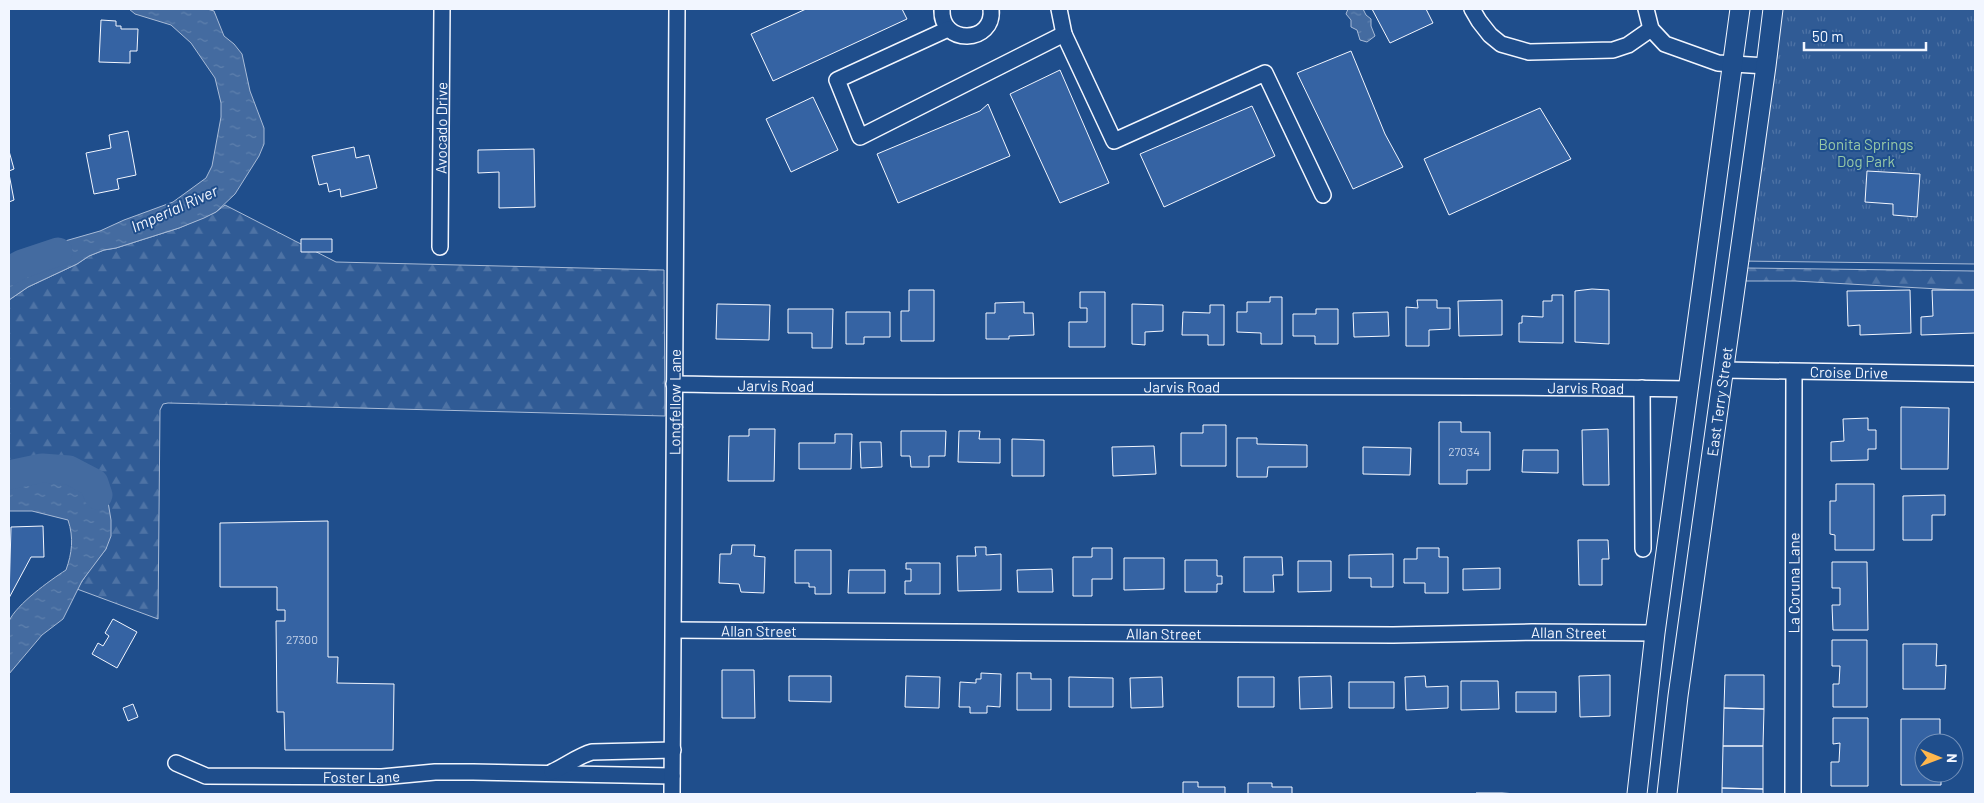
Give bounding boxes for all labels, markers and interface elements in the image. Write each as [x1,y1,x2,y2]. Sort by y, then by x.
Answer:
scale bar [1804,20,1926,52]
text: 50 m [1812,27,1844,45]
street label: Avocado Drive [432,82,450,174]
park label: Bonita Springs Dog Park [1818,135,1914,170]
water label: Imperial River [128,180,221,236]
street label: East Terry Street [1703,346,1736,457]
street label: Longfellow Lane [665,349,684,455]
street label: Croise Drive [1810,362,1888,382]
street label: Jarvis Road [738,376,814,395]
street label: Jarvis Road [1144,377,1220,396]
street label: Jarvis Road [1548,378,1624,397]
house number: 27034 [1448,444,1480,458]
street label: La Coruna Lane [1784,532,1803,634]
street label: Allan Street [721,621,797,640]
street label: Allan Street [1531,623,1607,642]
street label: Allan Street [1126,624,1202,643]
house number: 27300 [286,632,318,646]
north arrow [1914,733,1964,783]
text: N [1944,753,1961,763]
street label: Foster Lane [323,766,401,786]

